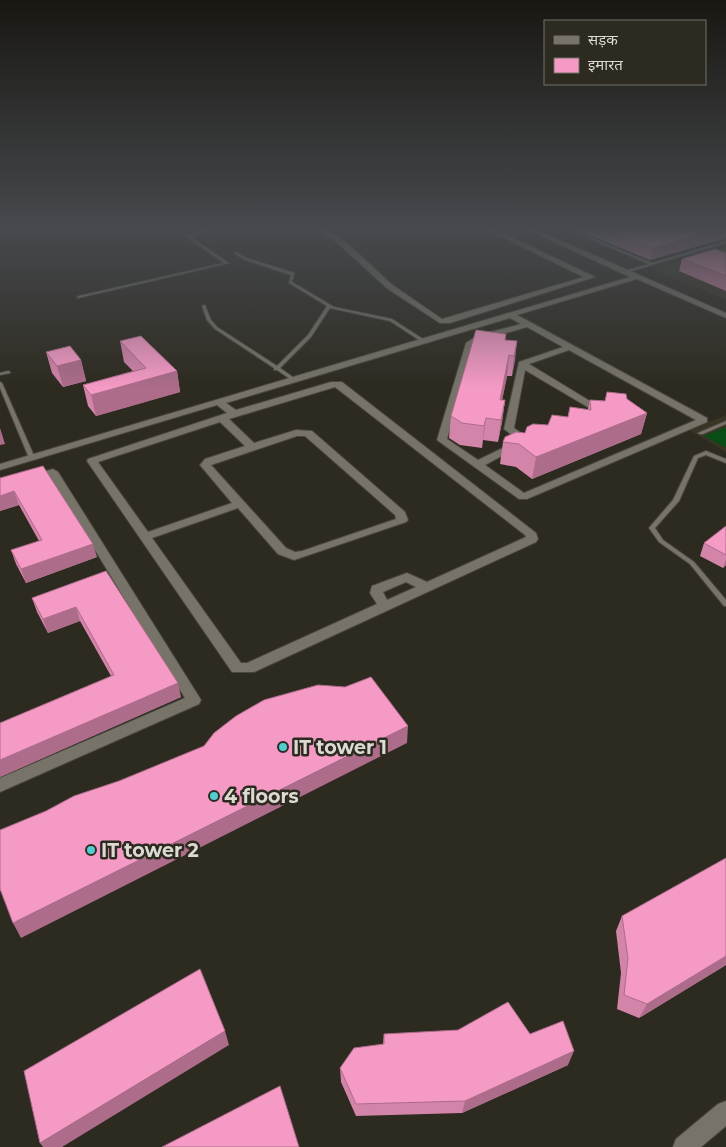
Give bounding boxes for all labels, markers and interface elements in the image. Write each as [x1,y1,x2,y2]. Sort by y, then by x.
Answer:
legend [544,20,706,85]
text: सड़क [588,30,618,49]
text: इमारत [588,55,623,74]
place label: IT tower 1 [293,736,387,759]
marker: IT tower 1 [277,741,289,753]
place label: 4 floors [224,785,299,808]
marker: 4 floors [208,790,220,802]
place label: IT tower 2 [101,839,199,862]
marker: IT tower 2 [85,844,97,856]

